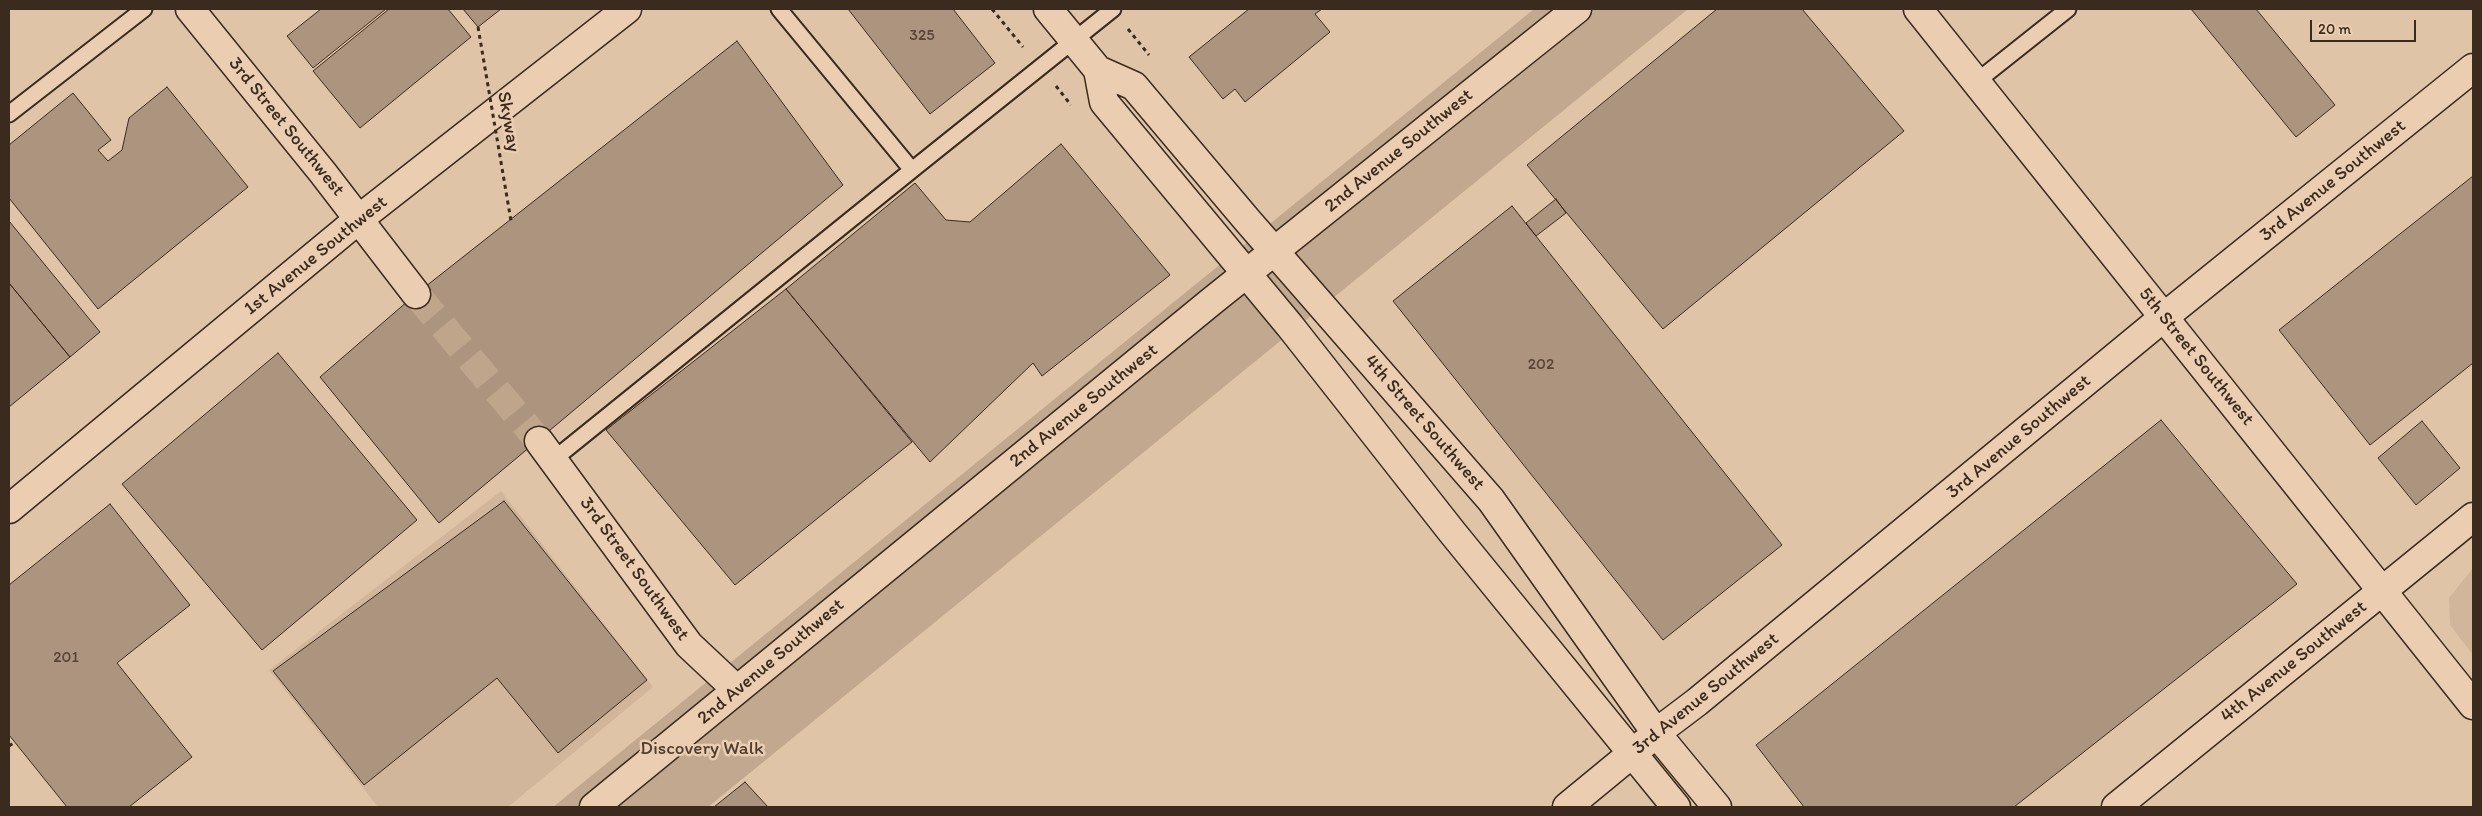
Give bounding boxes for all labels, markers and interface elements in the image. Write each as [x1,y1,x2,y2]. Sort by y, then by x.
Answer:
scale bar [2312,10,2418,42]
text: 20 m [2318,20,2351,38]
house number: 325 [909,26,935,46]
street label: 3rd Street Southwest [223,53,349,201]
street label: 2nd Avenue Southwest [1320,84,1478,218]
street label: Skyway [491,90,525,154]
street label: 3rd Avenue Southwest [2255,115,2411,247]
street label: 1st Avenue Southwest [240,191,392,321]
street label: 5th Street Southwest [2133,283,2259,431]
street label: 2nd Avenue Southwest [1005,339,1163,473]
street label: 4th Street Southwest [1359,350,1489,496]
house number: 202 [1528,355,1554,375]
street label: 3rd Avenue Southwest [1942,370,2096,504]
street label: 3rd Street Southwest [574,493,694,645]
street label: 2nd Avenue Southwest [693,594,849,730]
street label: 4th Avenue Southwest [2216,596,2372,728]
street label: 3rd Avenue Southwest [1628,628,1784,760]
house number: 201 [53,648,79,668]
park label: Discovery Walk [640,738,764,760]

